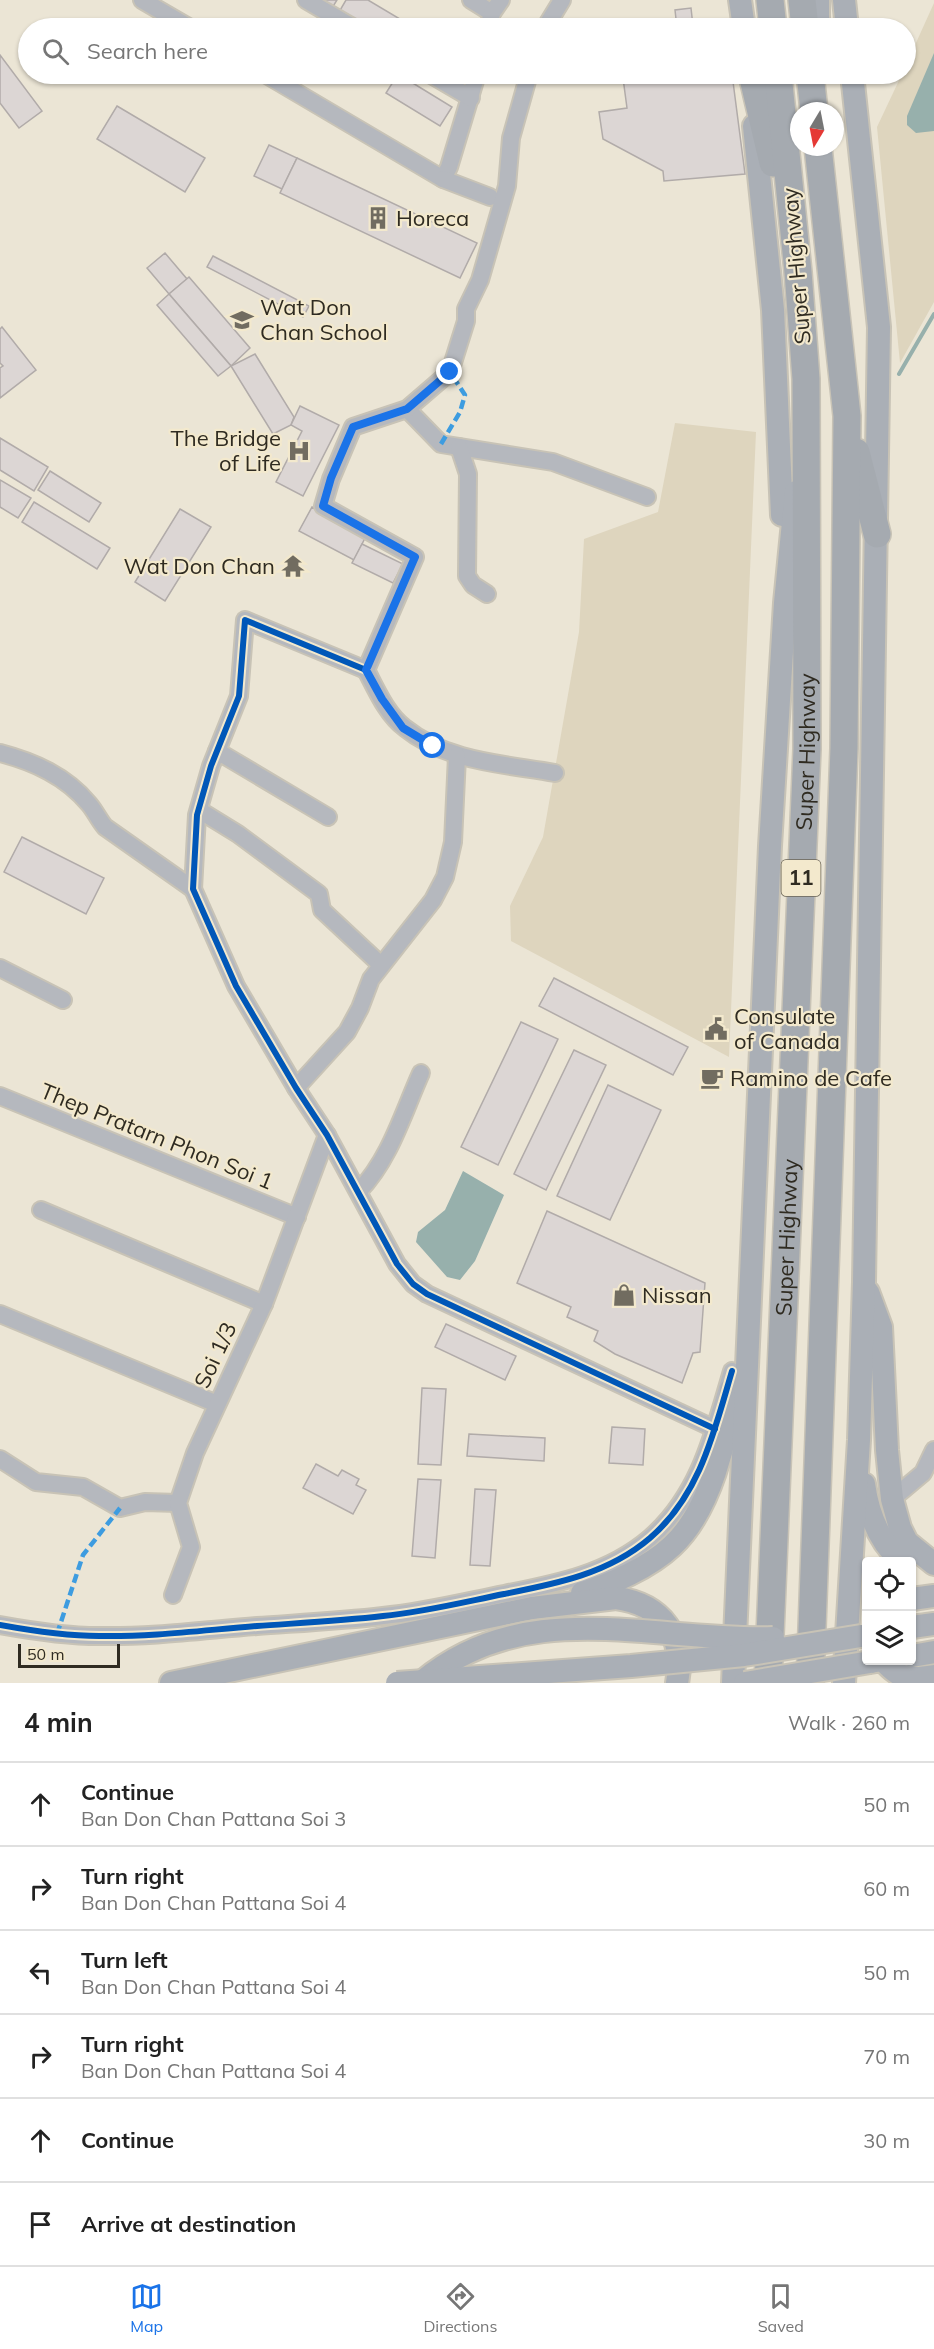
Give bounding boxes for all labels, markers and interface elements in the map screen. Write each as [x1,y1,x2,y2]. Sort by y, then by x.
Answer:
search box [18,18,916,84]
icon: search [39,35,72,68]
text: Search here [87,37,208,65]
north arrow [790,102,844,156]
street label: Super Highway [775,186,817,345]
place label: Horeca [396,204,469,232]
building icon: Horeca [365,205,391,231]
place label: Wat Don Chan School [260,293,388,346]
school or university icon: Wat Don Chan School [229,307,255,333]
route end [436,358,462,384]
place label: The Bridge of Life [170,424,281,477]
hospital icon: The Bridge of Life [286,438,312,464]
place label: Wat Don Chan [123,552,275,580]
temple icon: Wat Don Chan [280,553,306,579]
street label: Super Highway [790,673,821,831]
route start [419,732,445,758]
road number: 11 [782,860,820,896]
place label: Consulate of Canada [734,1002,840,1055]
public building icon: Consulate of Canada [703,1016,729,1042]
place label: Ramino de Cafe [730,1064,892,1092]
cafe icon: Ramino de Cafe [699,1065,725,1091]
street label: Thep Pratarn Phon Soi 1 [36,1076,278,1196]
street label: Super Highway [769,1158,804,1317]
place label: Nissan [642,1281,712,1309]
shop icon: Nissan [611,1282,637,1308]
street label: Soi 1/3 [188,1317,242,1393]
map controls [862,1557,916,1665]
button: locate [862,1557,916,1611]
button: layers [862,1611,916,1665]
scale bar [18,1641,120,1668]
text: 50 m [27,1644,64,1664]
text: 4 min [24,1706,93,1739]
text: Walk · 260 m [788,1710,910,1735]
text: Continue [81,1778,174,1806]
icon: ahead [24,1788,57,1821]
text: 50 m [863,1792,910,1817]
text: Ban Don Chan Pattana Soi 3 [81,1806,346,1831]
text: Turn right [81,1862,184,1890]
icon: right [24,1872,57,1905]
text: 60 m [863,1876,910,1901]
text: Ban Don Chan Pattana Soi 4 [81,1890,346,1915]
text: Turn left [81,1946,168,1974]
icon: left [24,1956,57,1989]
text: 50 m [863,1960,910,1985]
text: Ban Don Chan Pattana Soi 4 [81,1974,346,1999]
text: Turn right [81,2030,184,2058]
icon: right [24,2040,57,2073]
text: 70 m [863,2044,910,2069]
text: Ban Don Chan Pattana Soi 4 [81,2058,346,2083]
icon: ahead [24,2124,57,2157]
text: Continue [81,2126,174,2154]
text: 30 m [863,2128,910,2153]
icon: arrive [24,2208,57,2241]
text: Arrive at destination [81,2210,296,2238]
tab: Map [130,2280,163,2336]
tab: Directions [423,2280,497,2336]
tab: Saved [758,2280,804,2336]

